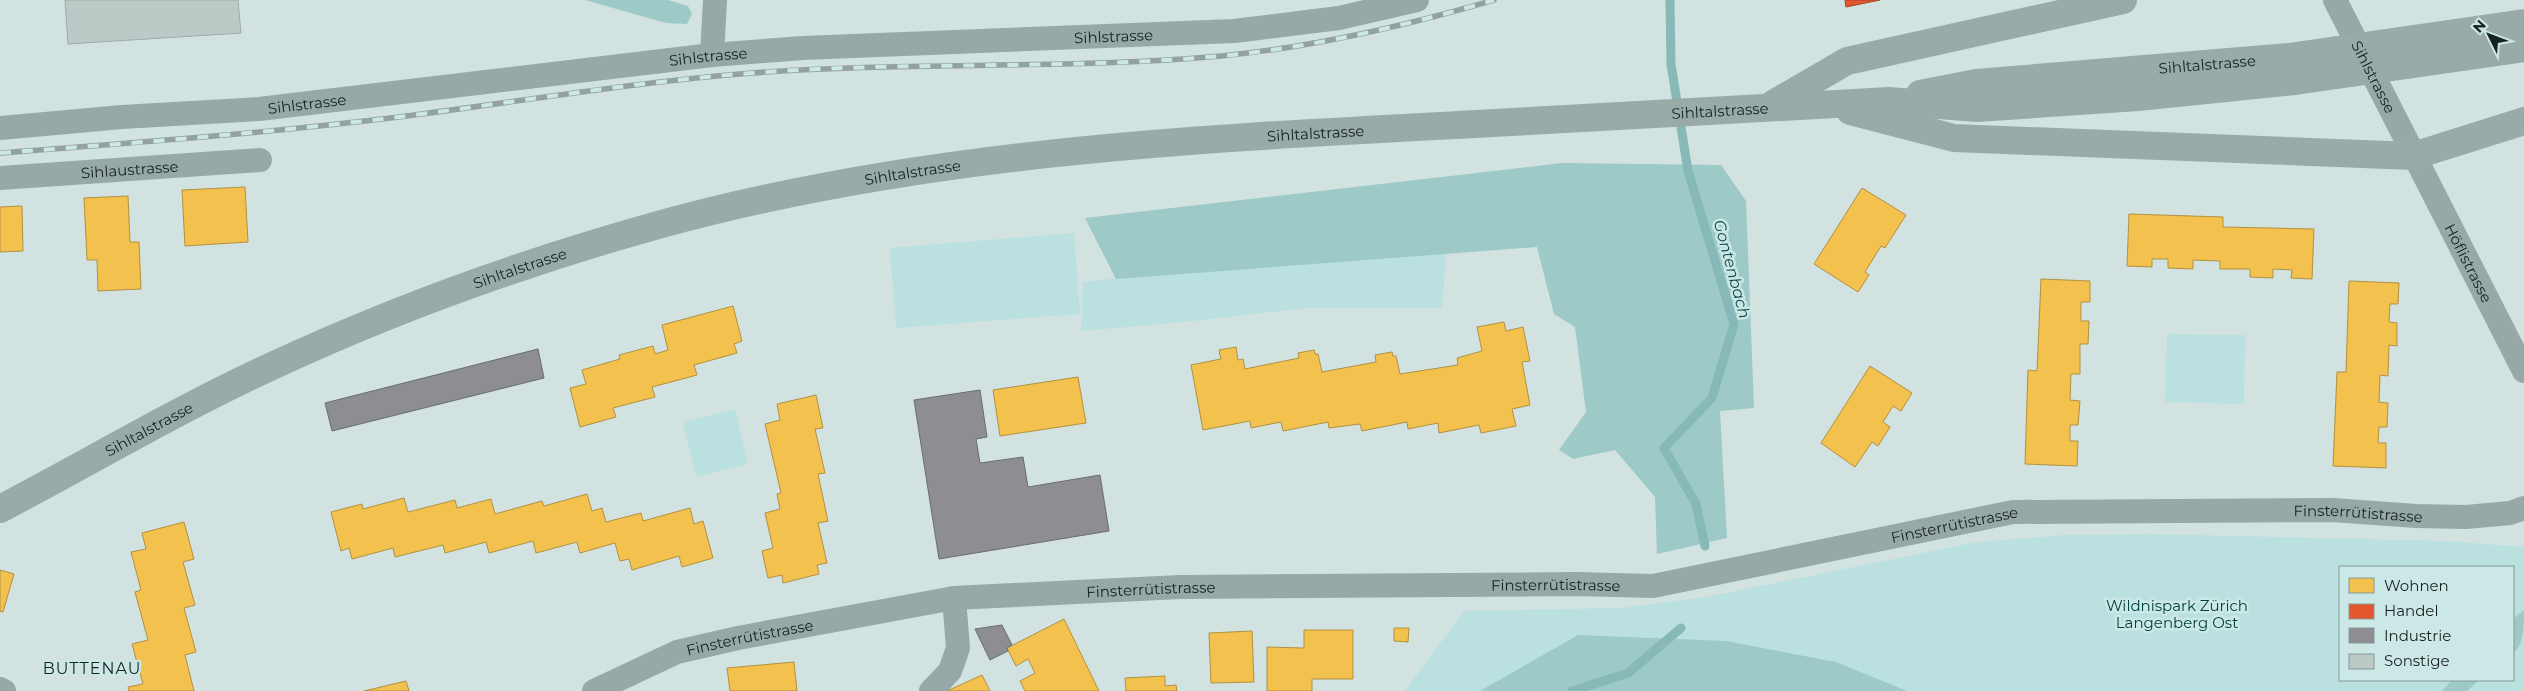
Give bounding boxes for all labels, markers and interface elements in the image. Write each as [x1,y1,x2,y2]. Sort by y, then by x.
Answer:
north arrow [2464,10,2514,60]
text: N [2469,16,2490,37]
street label: Sihlstrasse [1074,25,1153,47]
street label: Sihlstrasse [2348,37,2400,116]
street label: Sihlstrasse [668,43,748,70]
street label: Sihltalstrasse [2158,50,2256,77]
street label: Sihlstrasse [267,89,347,117]
street label: Sihltalstrasse [1671,98,1769,123]
street label: Sihltalstrasse [1266,120,1365,145]
street label: Sihltalstrasse [863,155,962,189]
street label: Sihlaustrasse [80,156,179,182]
water label: Gontenbach [1710,218,1754,320]
street label: Höflistrasse [2441,220,2497,306]
street label: Sihltalstrasse [470,243,569,292]
street label: Sihltalstrasse [101,397,196,460]
street label: Finsterrütistrasse [2293,500,2423,526]
street label: Finsterrütistrasse [1889,502,2018,546]
legend [2339,566,2514,681]
street label: Finsterrütistrasse [1491,574,1621,595]
text: Wohnen [2384,576,2449,595]
street label: Finsterrütistrasse [1086,577,1216,601]
park label: Wildnispark Zürich Langenberg Ost [2106,596,2248,632]
text: Handel [2384,601,2438,620]
street label: Finsterrütistrasse [684,615,815,659]
text: Industrie [2384,626,2451,645]
text: Sonstige [2384,651,2450,670]
district label: BUTTENAU [43,659,141,678]

